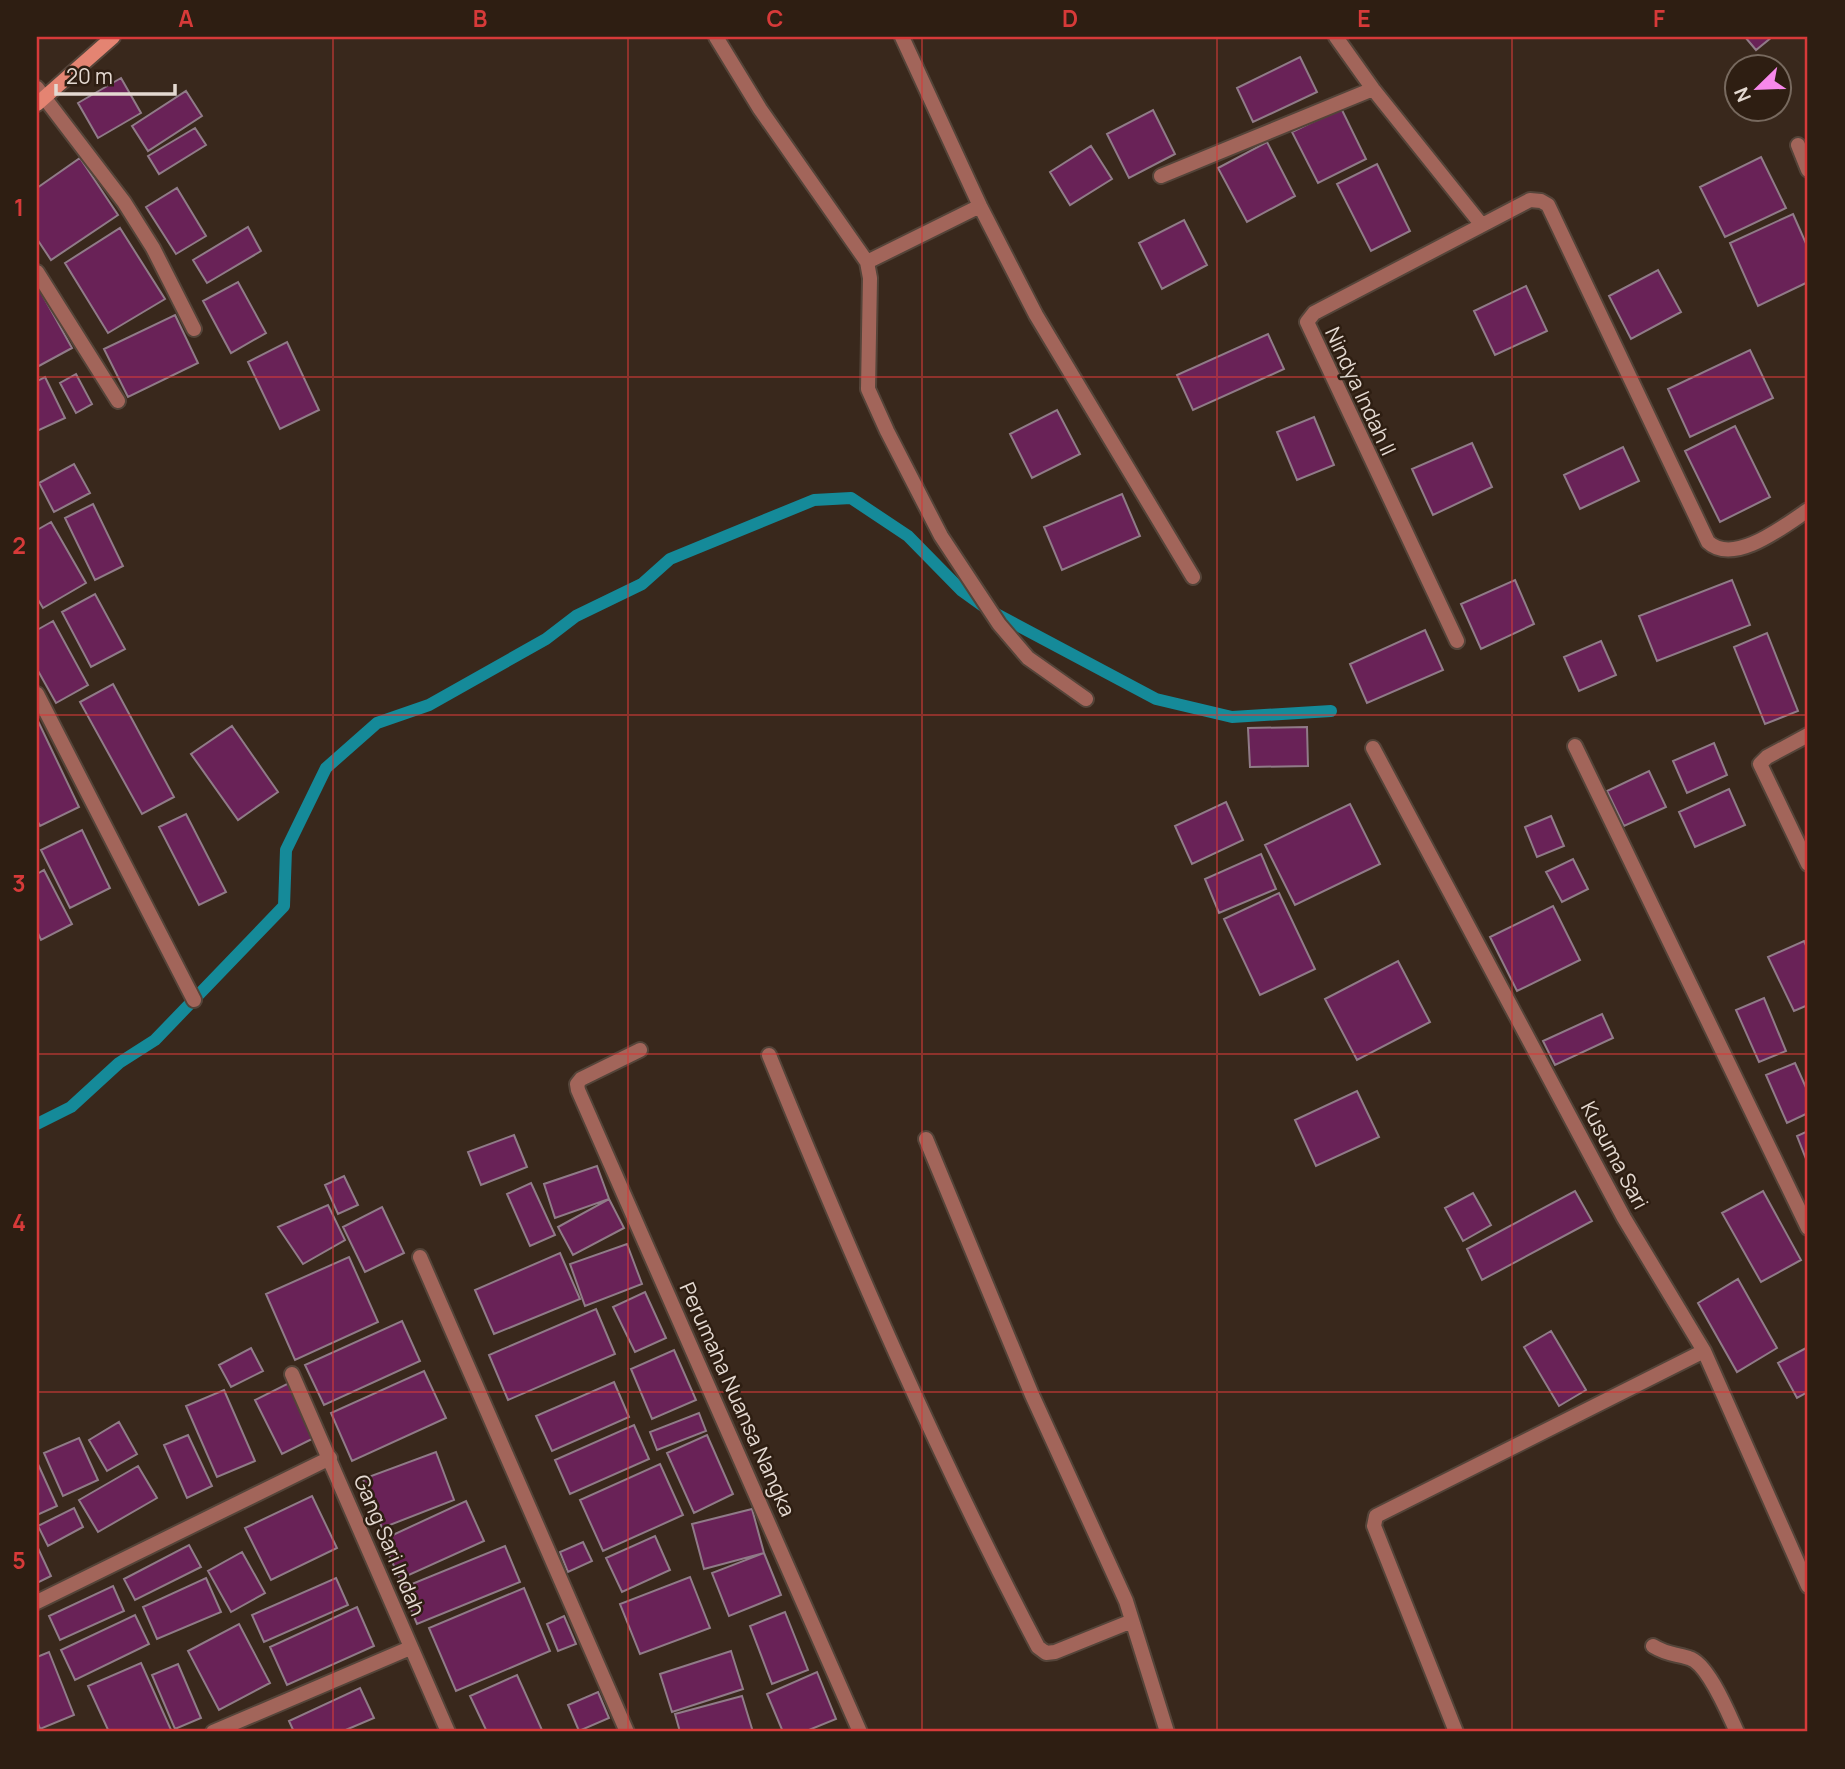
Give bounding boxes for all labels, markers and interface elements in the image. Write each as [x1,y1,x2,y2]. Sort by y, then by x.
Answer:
text: A [178,2,194,34]
text: B [473,2,487,34]
text: C [767,2,784,34]
text: D [1062,2,1078,34]
text: E [1357,2,1371,34]
text: F [1653,2,1665,34]
scale bar [56,52,175,96]
north arrow [1722,52,1792,122]
text: 20 m [66,62,113,90]
text: N [1728,83,1757,106]
text: 1 [14,191,24,223]
street label: Nindya Indah II [1319,322,1403,460]
text: 2 [12,529,26,561]
text: 3 [12,867,26,899]
street label: Kusuma Sari [1575,1096,1655,1214]
text: 4 [12,1206,26,1238]
street label: Perumaha Nuansa Nangka [674,1277,802,1521]
street label: Gang Sari Indah [348,1470,432,1620]
text: 5 [12,1544,26,1576]

